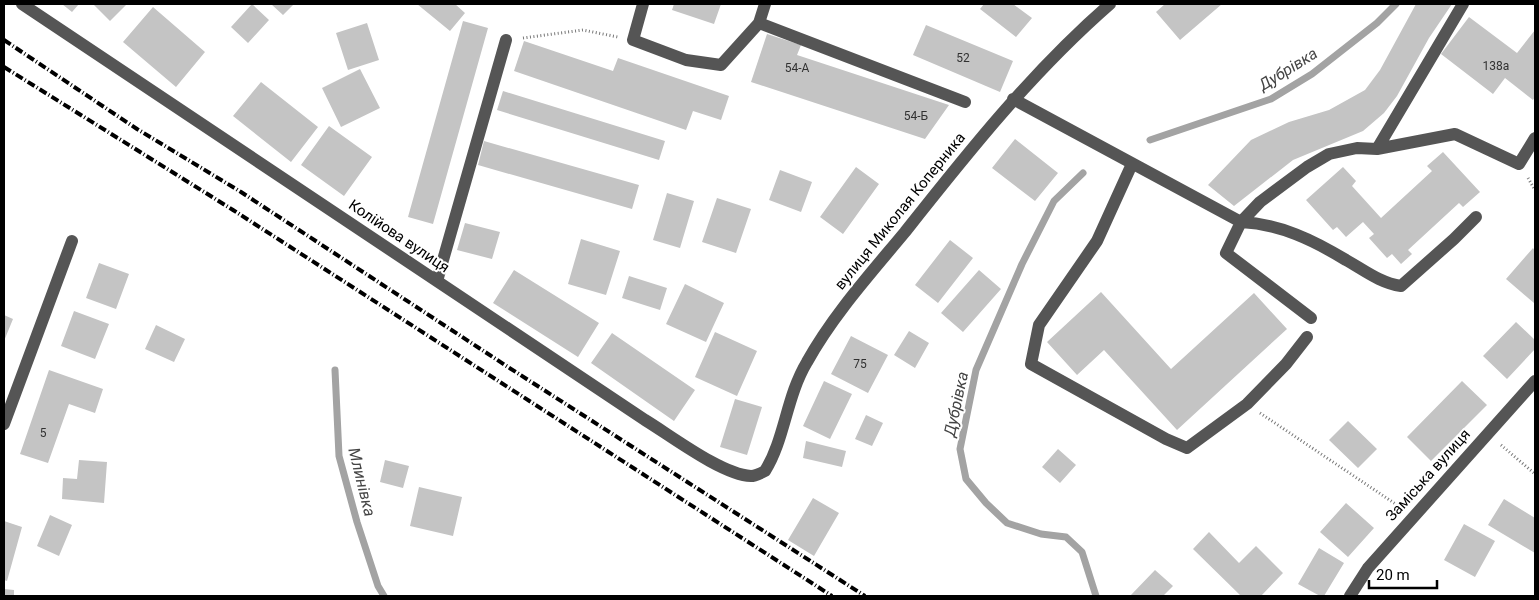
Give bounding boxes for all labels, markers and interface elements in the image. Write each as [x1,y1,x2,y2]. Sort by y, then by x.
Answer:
water label: Дубрівка [1254,44,1321,95]
house number: 52 [956,51,970,65]
house number: 138а [1483,59,1509,73]
house number: 54-А [785,61,809,75]
house number: 54-Б [904,109,929,123]
street label: вулиця Миколая Коперника [831,129,969,293]
street label: Колійова вулиця [345,196,453,276]
house number: 75 [853,357,867,371]
water label: Дубрівка [940,370,972,439]
street label: Заміська вулиця [1382,425,1474,525]
house number: 5 [40,426,47,440]
water label: Млинівка [344,446,380,518]
scale bar [1369,558,1436,590]
text: 20 m [1376,566,1410,584]

